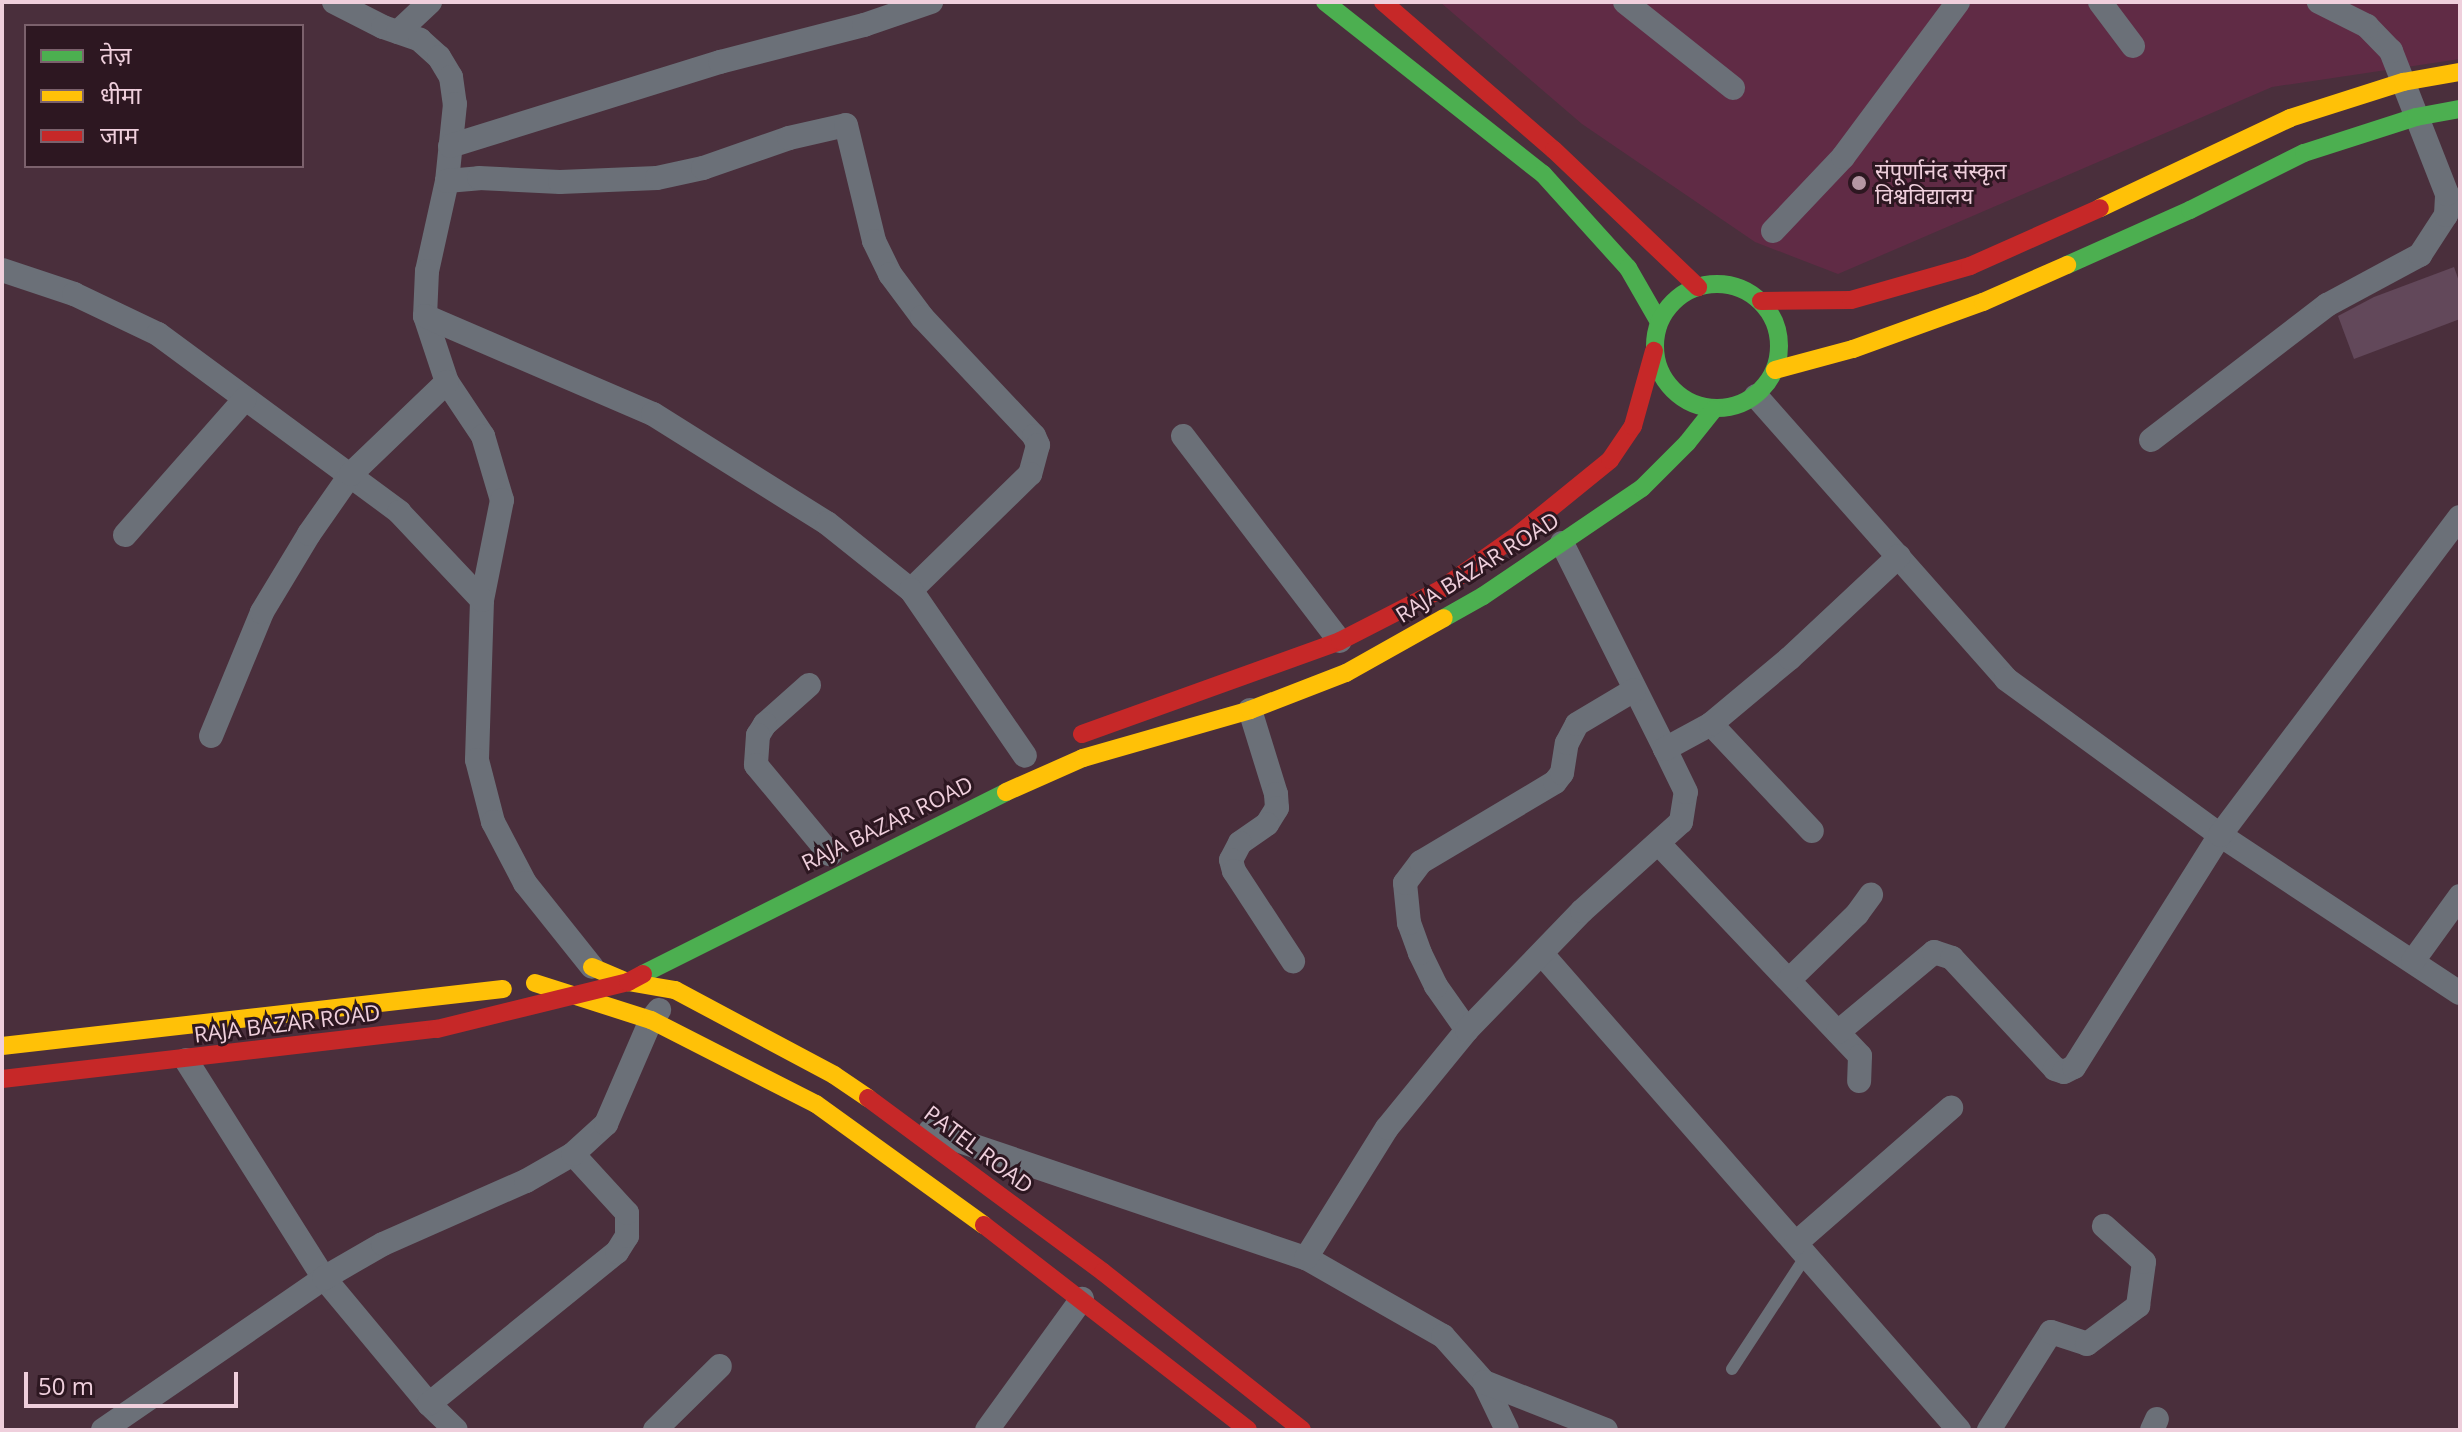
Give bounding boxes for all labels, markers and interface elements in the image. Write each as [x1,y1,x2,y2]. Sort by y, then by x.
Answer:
legend [24,24,304,168]
text: तेज़ [100,38,132,71]
text: धीमा [100,78,142,111]
text: जाम [100,118,138,151]
place label: संपूर्णानंद संस्कृत विश्वविद्यालय [1875,157,2006,208]
marker: संपूर्णानंद संस्कृत विश्वविद्यालय [1850,174,1868,192]
street label: RAJA BAZAR ROAD [1390,506,1564,628]
street label: RAJA BAZAR ROAD [797,770,977,876]
street label: RAJA BAZAR ROAD [192,998,382,1048]
street label: PATEL ROAD [919,1100,1039,1198]
scale bar [28,1356,242,1406]
text: 50 m [38,1369,94,1402]

